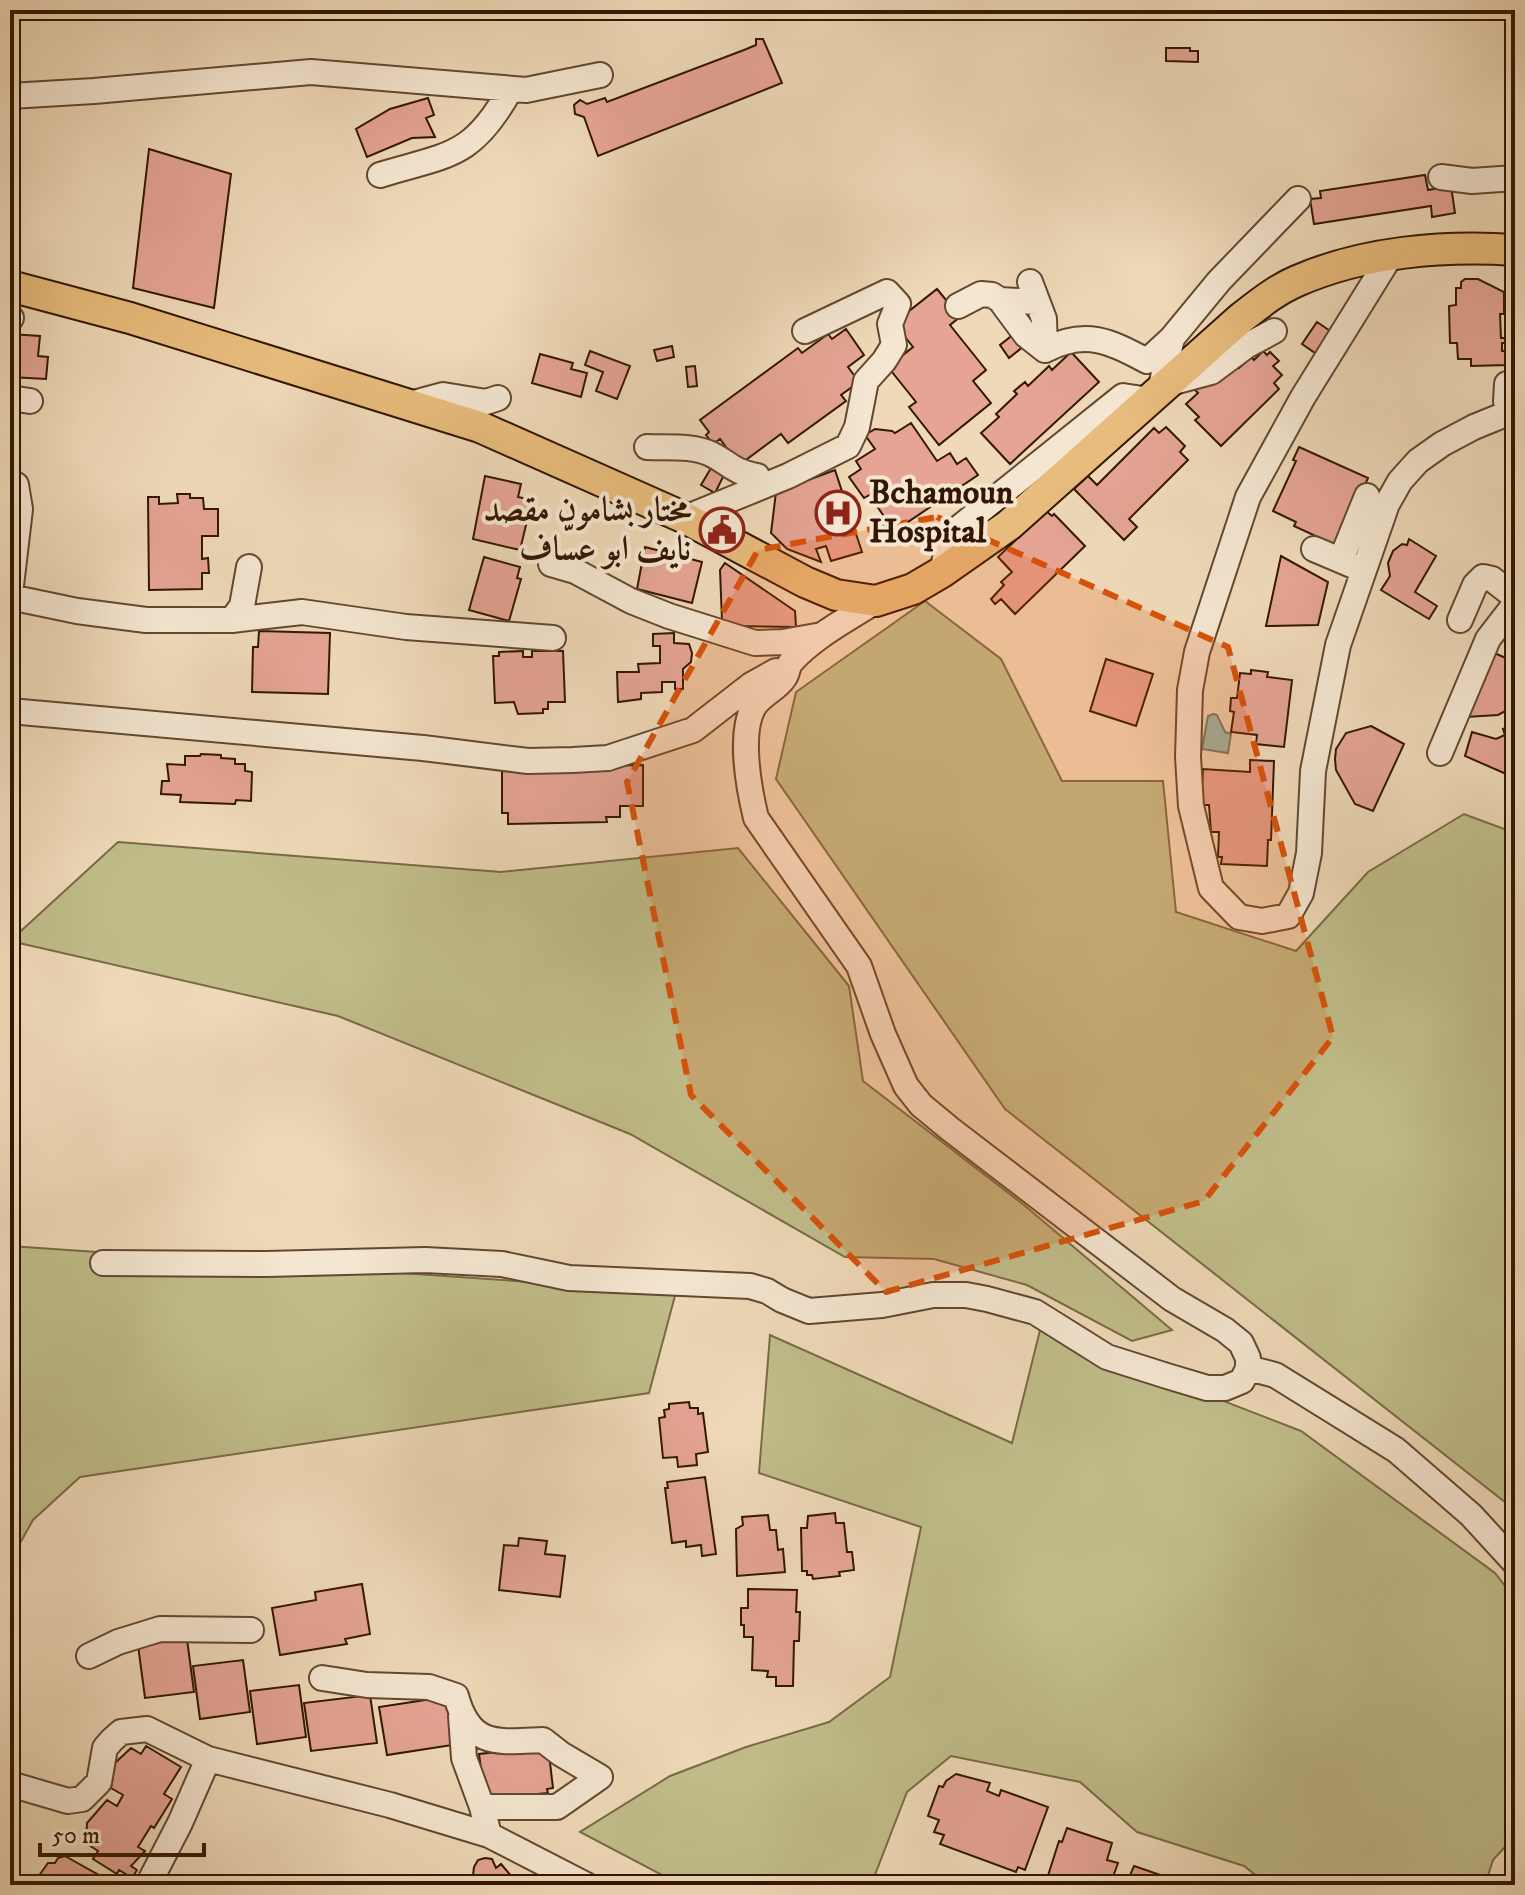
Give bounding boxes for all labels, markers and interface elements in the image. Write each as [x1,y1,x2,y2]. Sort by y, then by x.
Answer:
place label: Bchamoun Hospital [869,472,1014,553]
place label: مختار بشامون مقصد نايف ابو عسّاف [483,489,692,570]
hospital icon: Bchamoun Hospital [814,489,862,537]
public building icon: مختار بشامون مقصد نايف ابو عسّاف [698,506,746,554]
scale bar [40,1807,204,1857]
text: 50 m [52,1821,100,1851]

